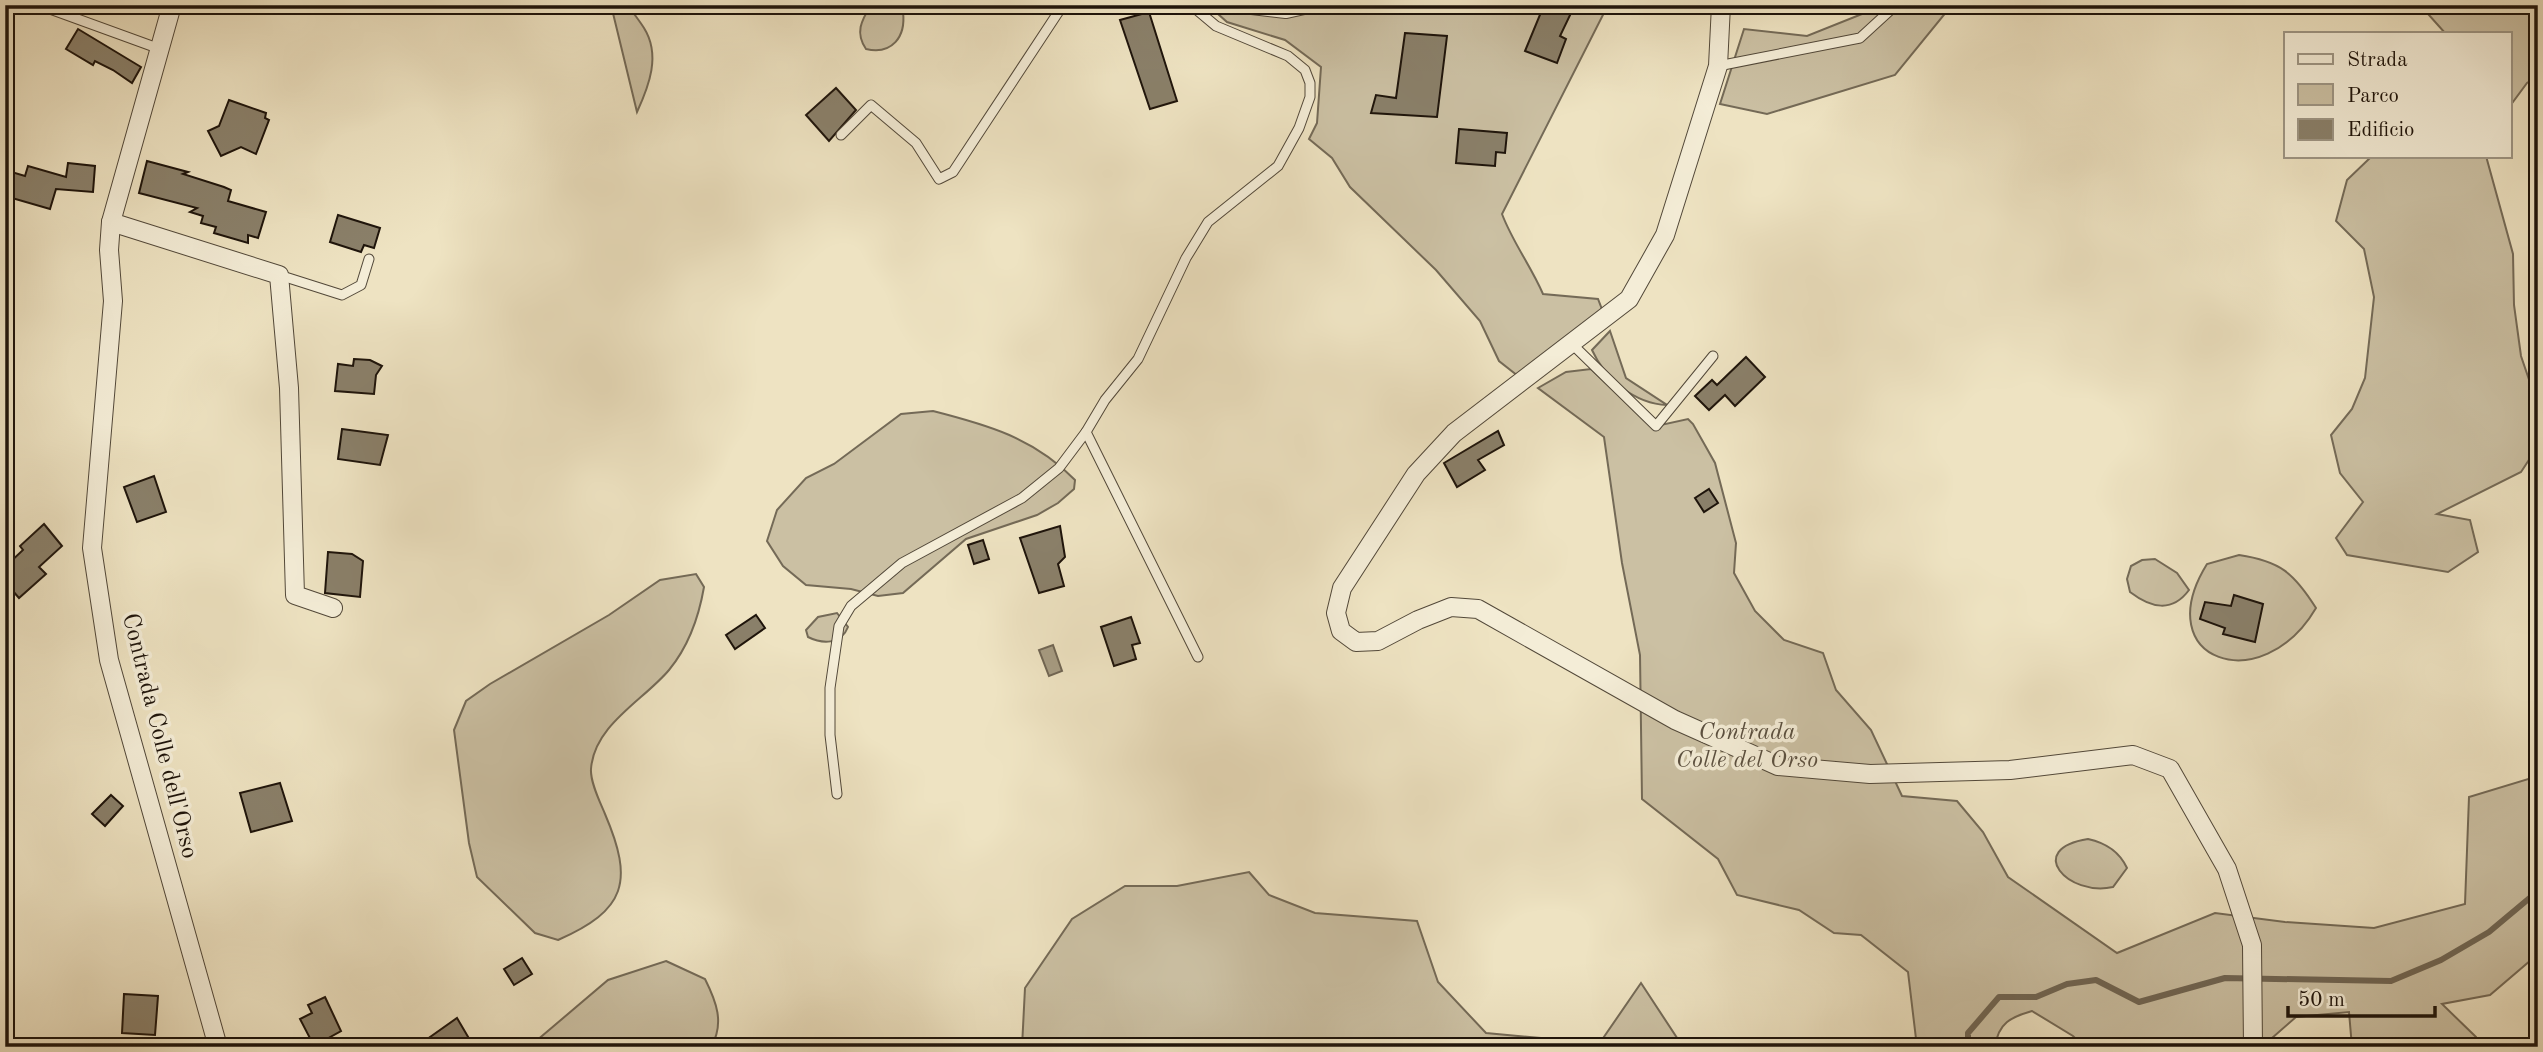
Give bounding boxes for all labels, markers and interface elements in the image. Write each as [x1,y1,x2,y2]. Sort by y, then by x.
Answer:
legend [2284,32,2512,158]
text: Strada [2347,50,2408,71]
text: Parco [2347,86,2399,107]
text: Edificio [2347,120,2415,141]
street label: Contrada Colle dell'Orso [117,611,201,861]
park label: Contrada Colle del Orso [1676,721,1818,773]
scale bar [2288,975,2434,1019]
text: 50 m [2298,990,2345,1011]

